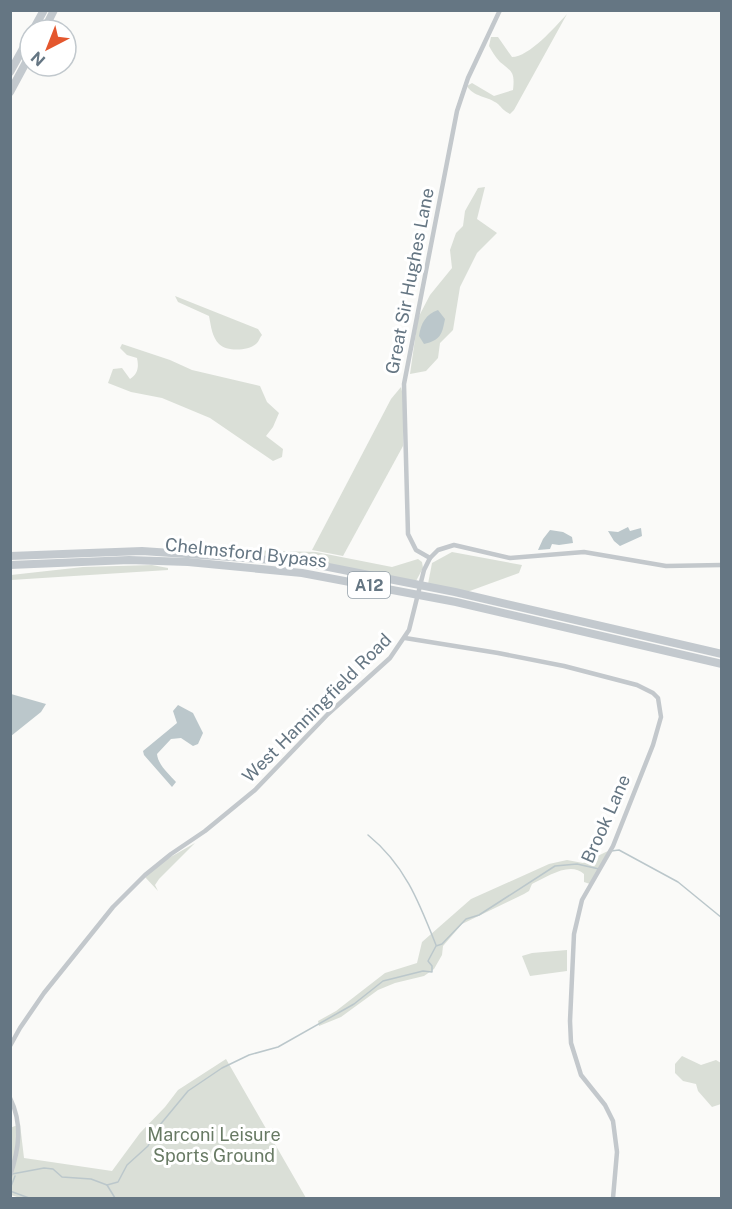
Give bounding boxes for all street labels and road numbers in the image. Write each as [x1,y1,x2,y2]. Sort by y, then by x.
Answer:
street label: Great Sir Hughes Lane [381,186,438,376]
street label: Chelmsford Bypass [164,534,328,571]
road number: A12 [348,572,390,598]
street label: West Hanningfield Road [238,629,395,786]
street label: Brook Lane [577,771,634,866]

